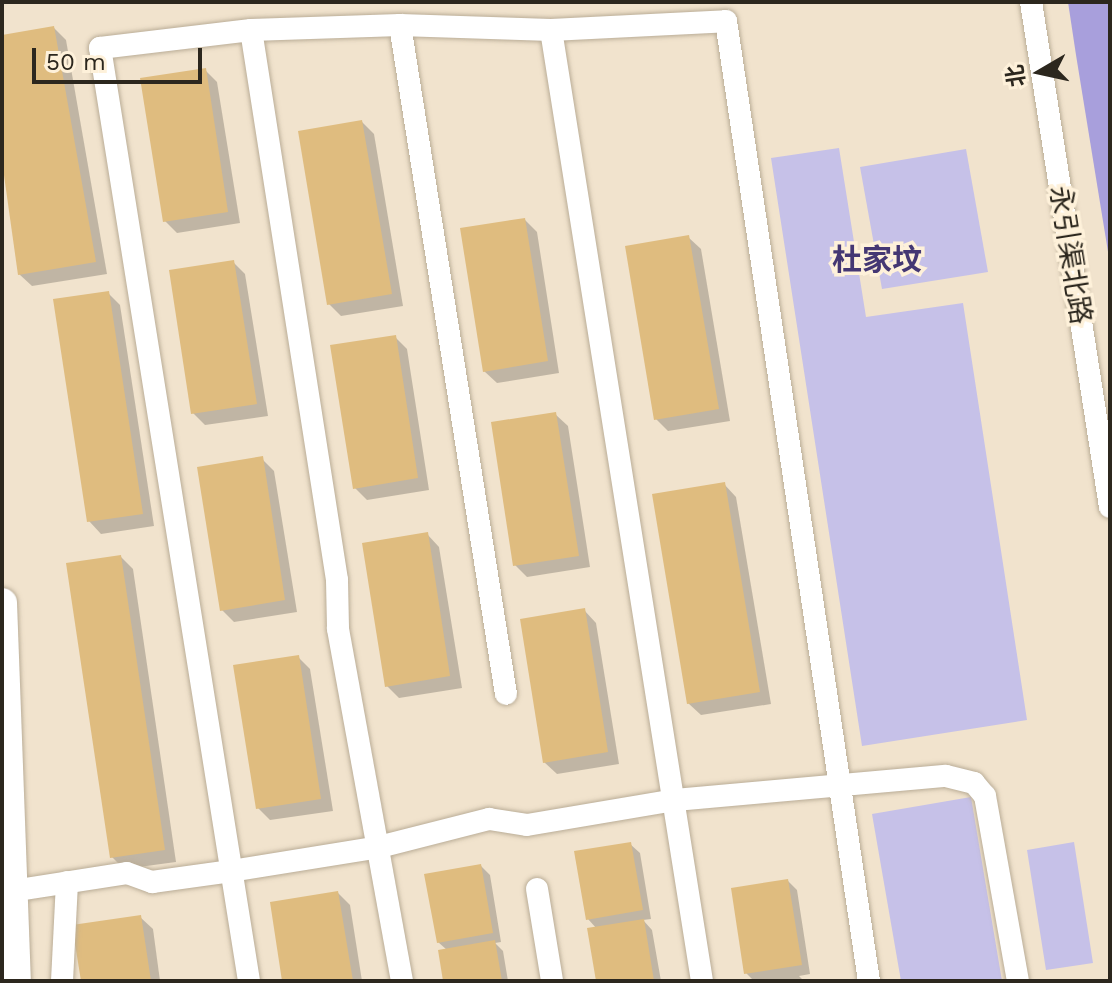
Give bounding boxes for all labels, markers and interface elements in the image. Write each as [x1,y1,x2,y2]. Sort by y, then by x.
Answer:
scale bar [36,32,206,82]
north arrow [1000,32,1080,112]
text: 50 m [46,48,106,76]
text: 北 [1002,63,1030,89]
street label: 永引渠北路 [1042,183,1098,327]
district label: 杜家坟 [832,242,922,278]

